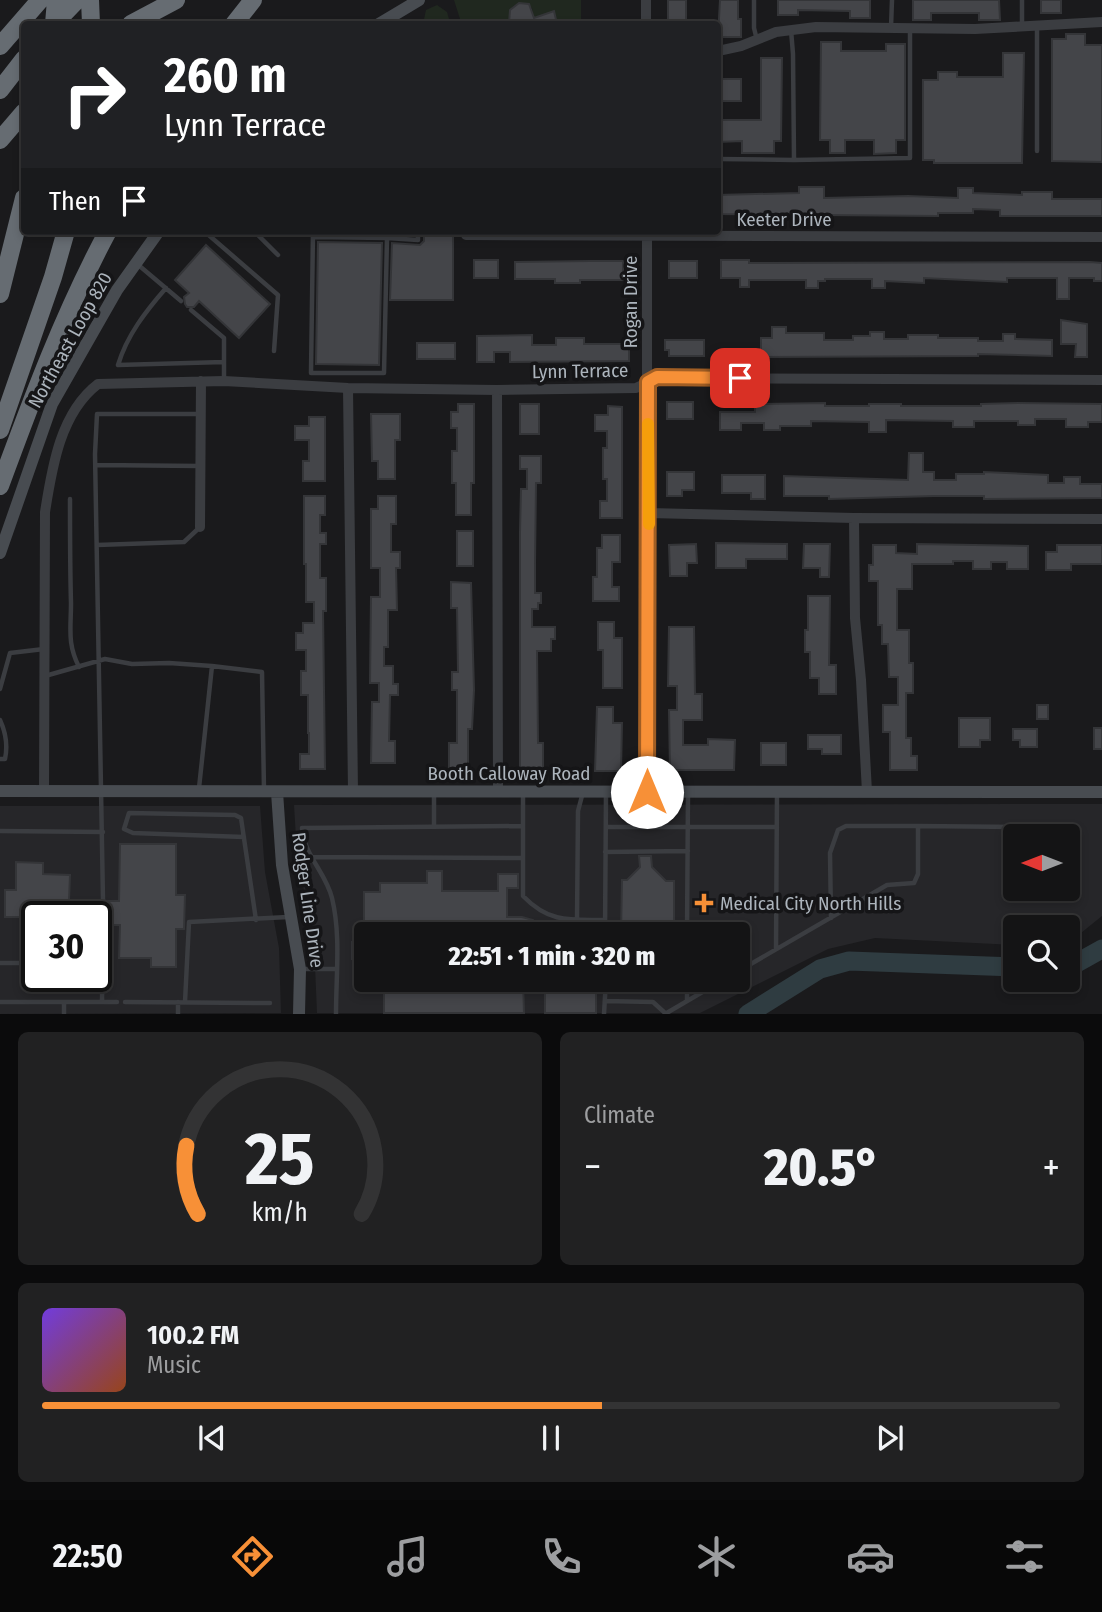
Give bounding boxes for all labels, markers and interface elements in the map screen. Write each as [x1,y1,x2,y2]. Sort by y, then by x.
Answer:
text: 260 m [164,46,287,105]
icon: right [49,49,140,140]
text: Lynn Terrace [164,106,326,144]
icon: arrive [115,182,153,220]
text: Then [49,186,101,217]
street label: Keeter Drive [736,208,832,231]
street label: Rogan Drive [619,256,642,348]
street label: Northeast Loop 820 [23,268,117,412]
pin [710,348,770,408]
street label: Lynn Terrace [532,359,628,383]
icon: arrive [721,359,759,397]
position arrow [610,755,684,829]
street label: Booth Calloway Road [427,762,591,785]
north arrow [1003,824,1080,901]
map controls [1003,824,1080,992]
street label: Rodger Line Drive [287,831,329,969]
place label: Medical City North Hills [720,892,901,915]
marker: Medical City North Hills [694,893,714,913]
speed limit sign: 30 [21,901,112,992]
button: search [1003,915,1080,992]
text: 22:51 · 1 min · 320 m [449,941,655,972]
text: Climate [584,1101,655,1129]
text: 25 [244,1117,315,1204]
text: 20.5° [764,1136,880,1199]
text: − [584,1144,601,1190]
text: + [1043,1144,1060,1190]
text: km/h [252,1198,308,1228]
text: 100.2 FM [147,1320,239,1351]
text: Music [147,1351,201,1379]
icon: previous [193,1419,231,1457]
icon: pause [532,1419,570,1457]
icon: next [871,1419,909,1457]
icon: directions [228,1532,277,1581]
icon: music [383,1532,432,1581]
icon: phone [537,1532,586,1581]
icon: climate [692,1532,741,1581]
icon: car [846,1532,895,1581]
icon: filters [1000,1532,1049,1581]
text: 22:50 [53,1537,123,1575]

